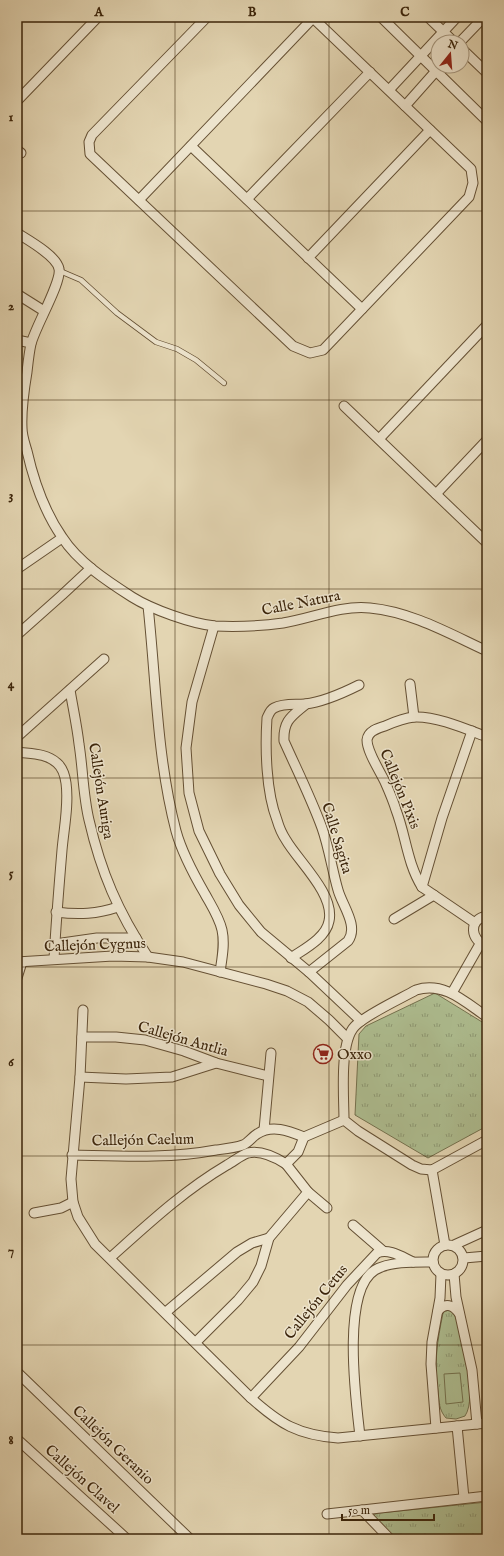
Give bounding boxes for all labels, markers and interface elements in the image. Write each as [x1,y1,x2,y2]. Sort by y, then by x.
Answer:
text: A [94,4,105,21]
text: B [248,4,257,21]
text: C [400,4,410,21]
north arrow [430,34,470,74]
text: N [445,37,460,54]
text: 1 [9,109,14,126]
text: 2 [8,298,14,315]
text: 3 [9,487,14,504]
street label: Calle Natura [260,586,342,620]
text: 4 [8,676,15,693]
street label: Callejón Auriga [84,742,118,841]
street label: Callejón Pixis [375,746,425,832]
street label: Calle Sagita [317,800,357,876]
text: 5 [9,865,14,882]
street label: Callejón Cygnus [44,934,146,956]
street label: Callejón Antlia [136,1017,231,1061]
supermarket icon: Oxxo [312,1043,334,1065]
place label: Oxxo [337,1045,372,1064]
text: 6 [8,1054,14,1071]
street label: Callejón Caelum [92,1130,195,1150]
text: 7 [8,1243,14,1260]
street label: Callejón Cetus [280,1261,352,1343]
street label: Callejón Geranio [68,1401,158,1489]
text: 8 [8,1432,14,1449]
street label: Callejón Clavel [41,1441,124,1518]
scale bar [342,1496,434,1522]
text: 50 m [348,1503,370,1518]

